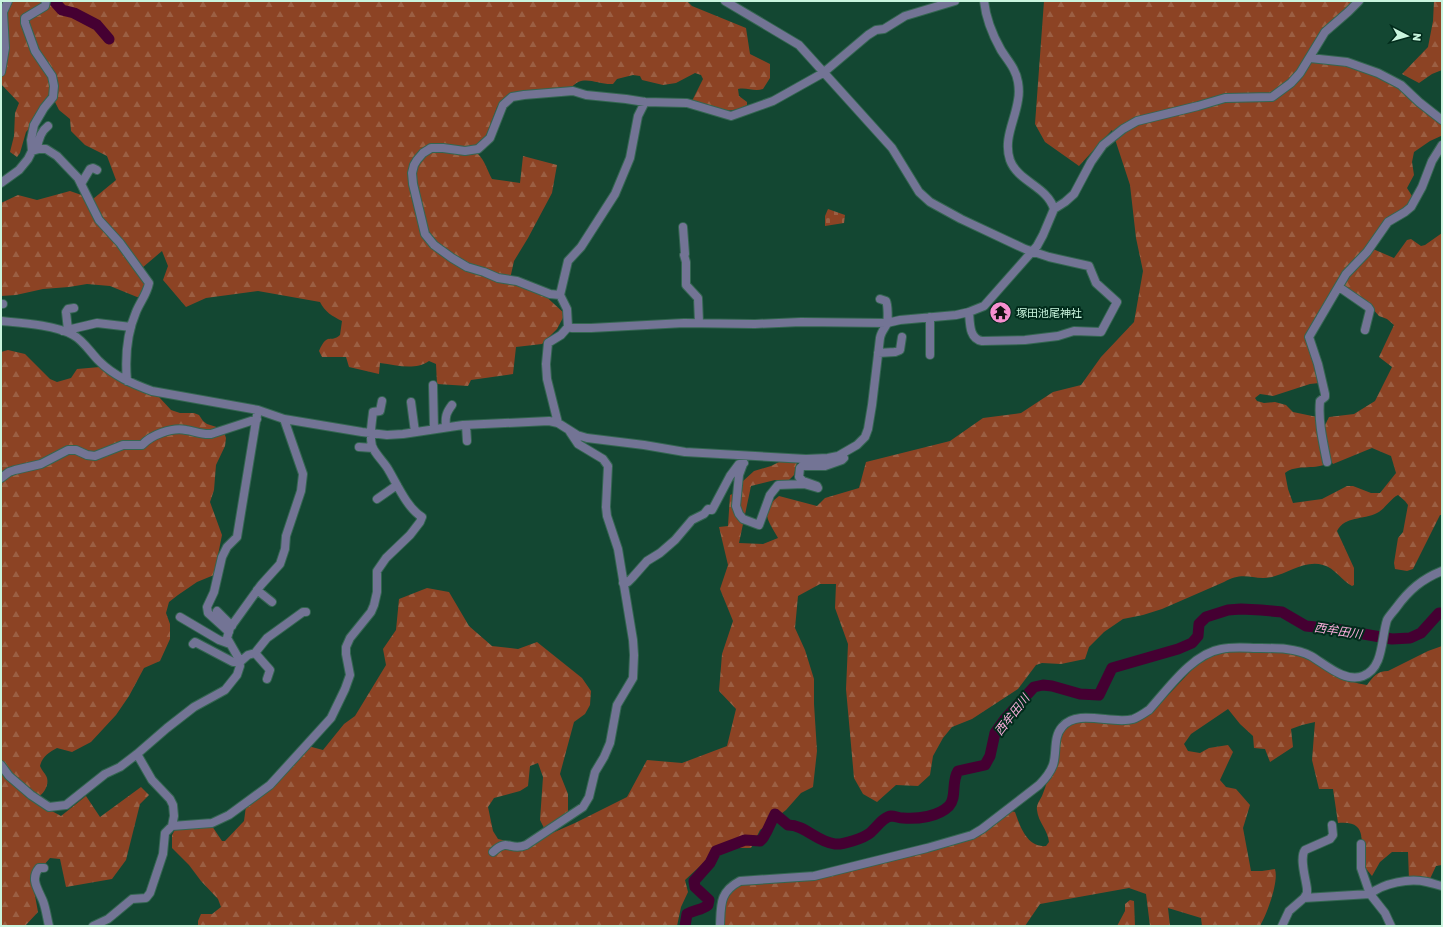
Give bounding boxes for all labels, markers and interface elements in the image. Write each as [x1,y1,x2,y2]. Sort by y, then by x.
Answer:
north arrow [1387,16,1427,56]
text: N [1410,32,1423,42]
temple icon: 塚田池尾神社 [987,300,1013,326]
place label: 塚田池尾神社 [1016,307,1082,320]
water label: 西牟田川 [1313,620,1365,642]
water label: 西牟田川 [992,690,1034,738]

